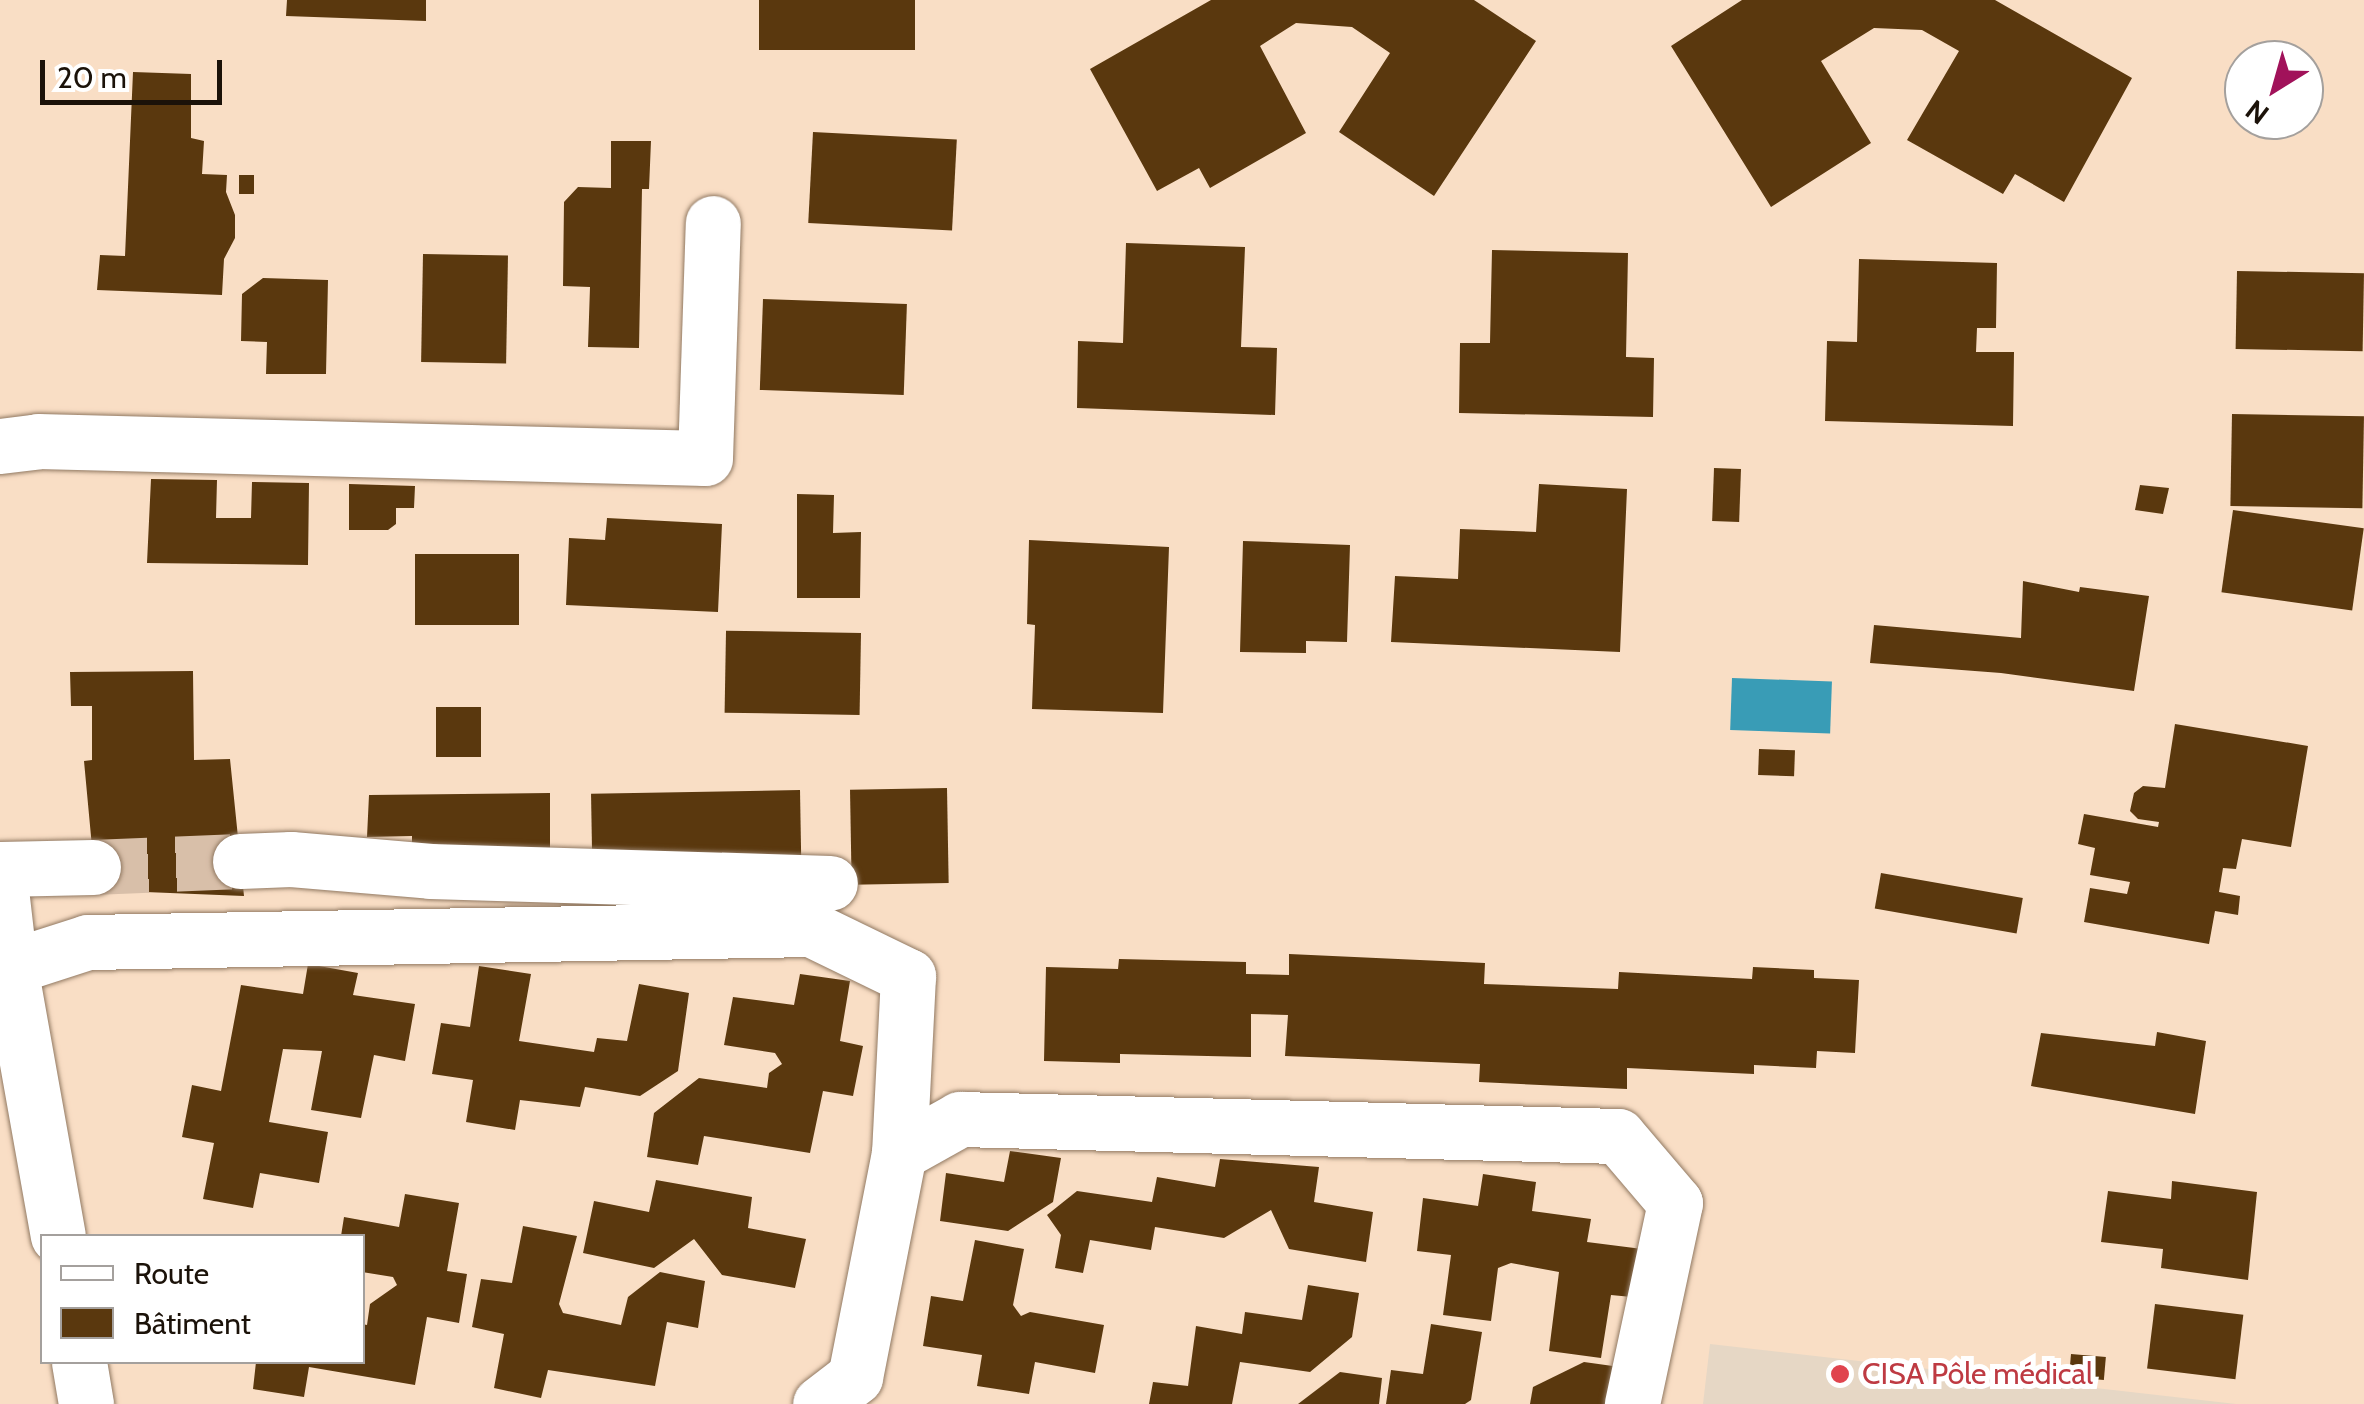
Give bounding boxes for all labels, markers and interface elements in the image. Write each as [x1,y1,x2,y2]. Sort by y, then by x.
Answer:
scale bar [45,40,228,102]
north arrow [2224,40,2324,140]
text: 20 m [57,59,127,96]
text: N [2239,93,2275,132]
legend [40,1234,365,1364]
text: Route [134,1255,209,1292]
text: Bâtiment [134,1305,251,1342]
place label: CISA Pôle médical [1862,1356,2093,1392]
marker: CISA Pôle médical [1827,1361,1853,1387]

